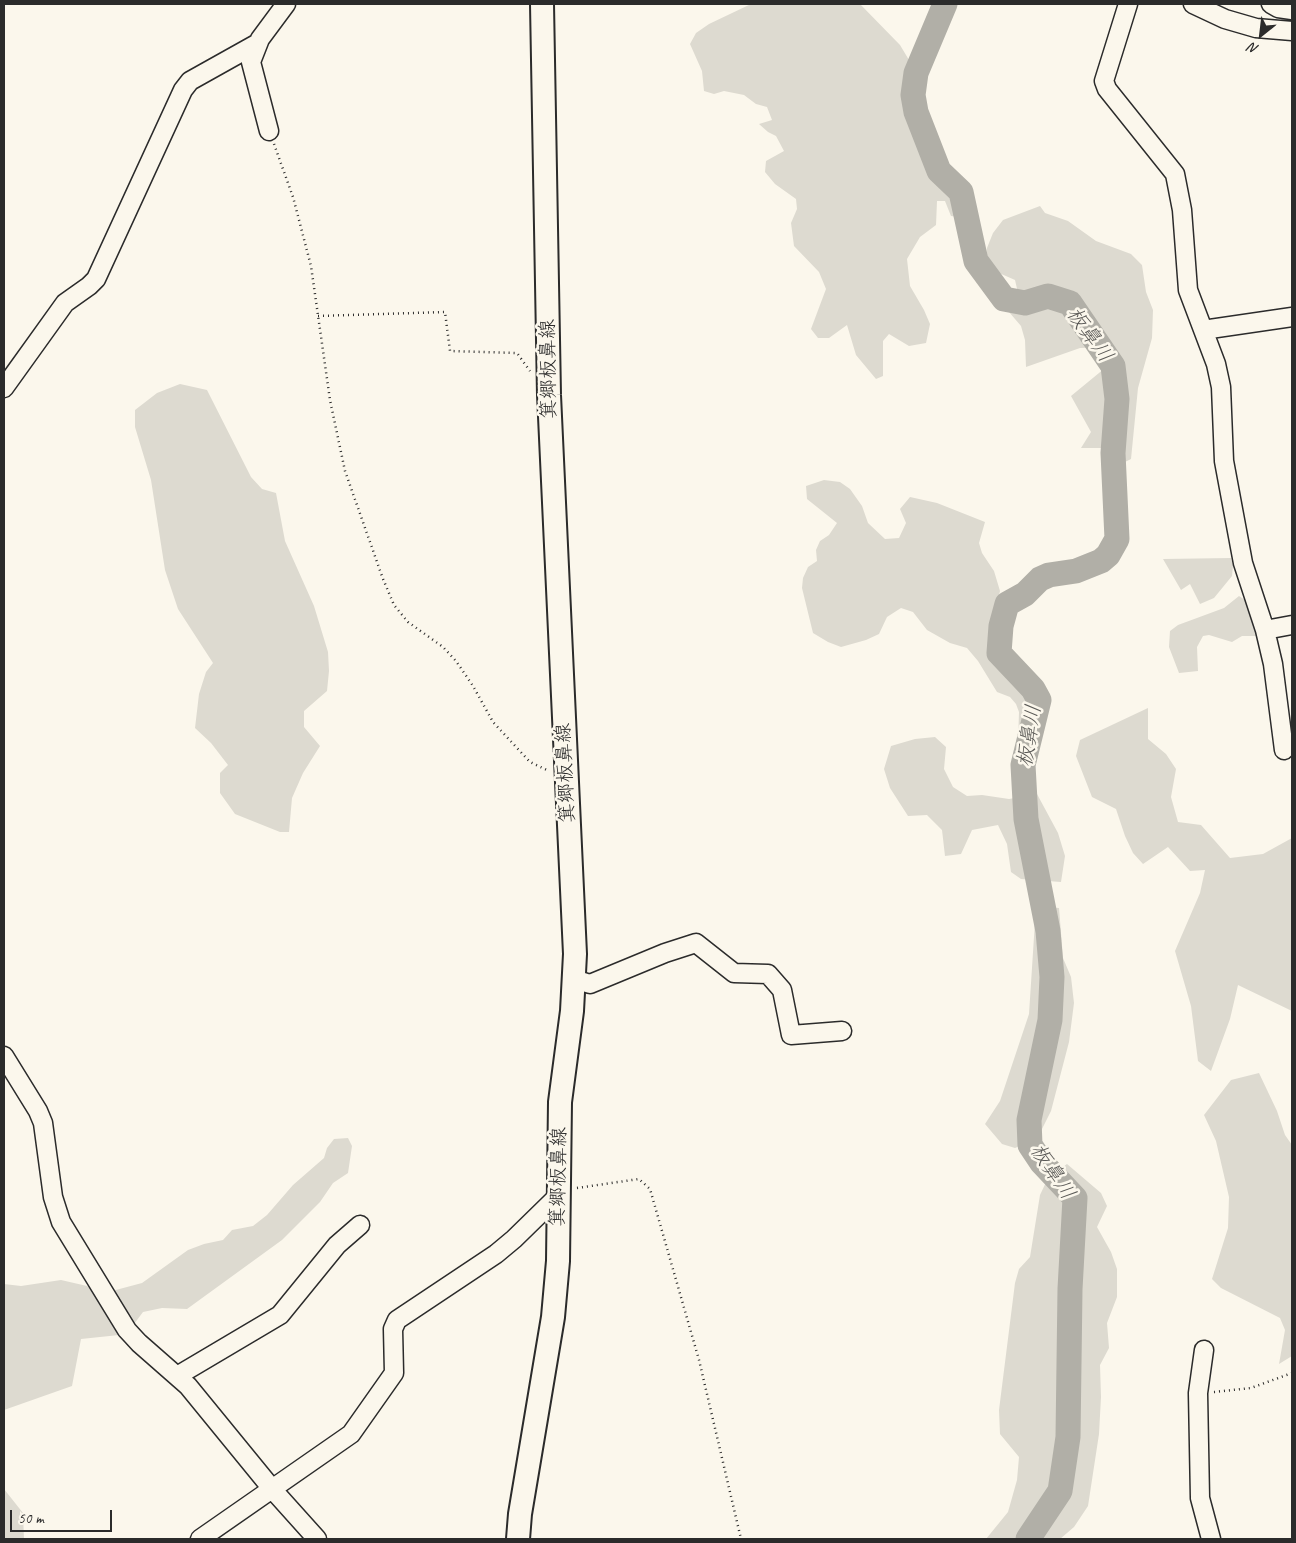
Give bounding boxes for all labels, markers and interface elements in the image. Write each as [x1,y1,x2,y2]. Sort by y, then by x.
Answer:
north arrow [1236,10,1286,60]
text: N [1246,39,1261,58]
water label: 板鼻川 [1060,302,1118,368]
street label: 箕郷板鼻線 [536,319,562,419]
water label: 板鼻川 [1013,703,1047,769]
street label: 箕郷板鼻線 [551,722,581,824]
street label: 箕郷板鼻線 [546,1127,572,1227]
water label: 板鼻川 [1024,1139,1080,1205]
scale bar [12,1500,115,1532]
text: 50 m [18,1509,44,1528]

